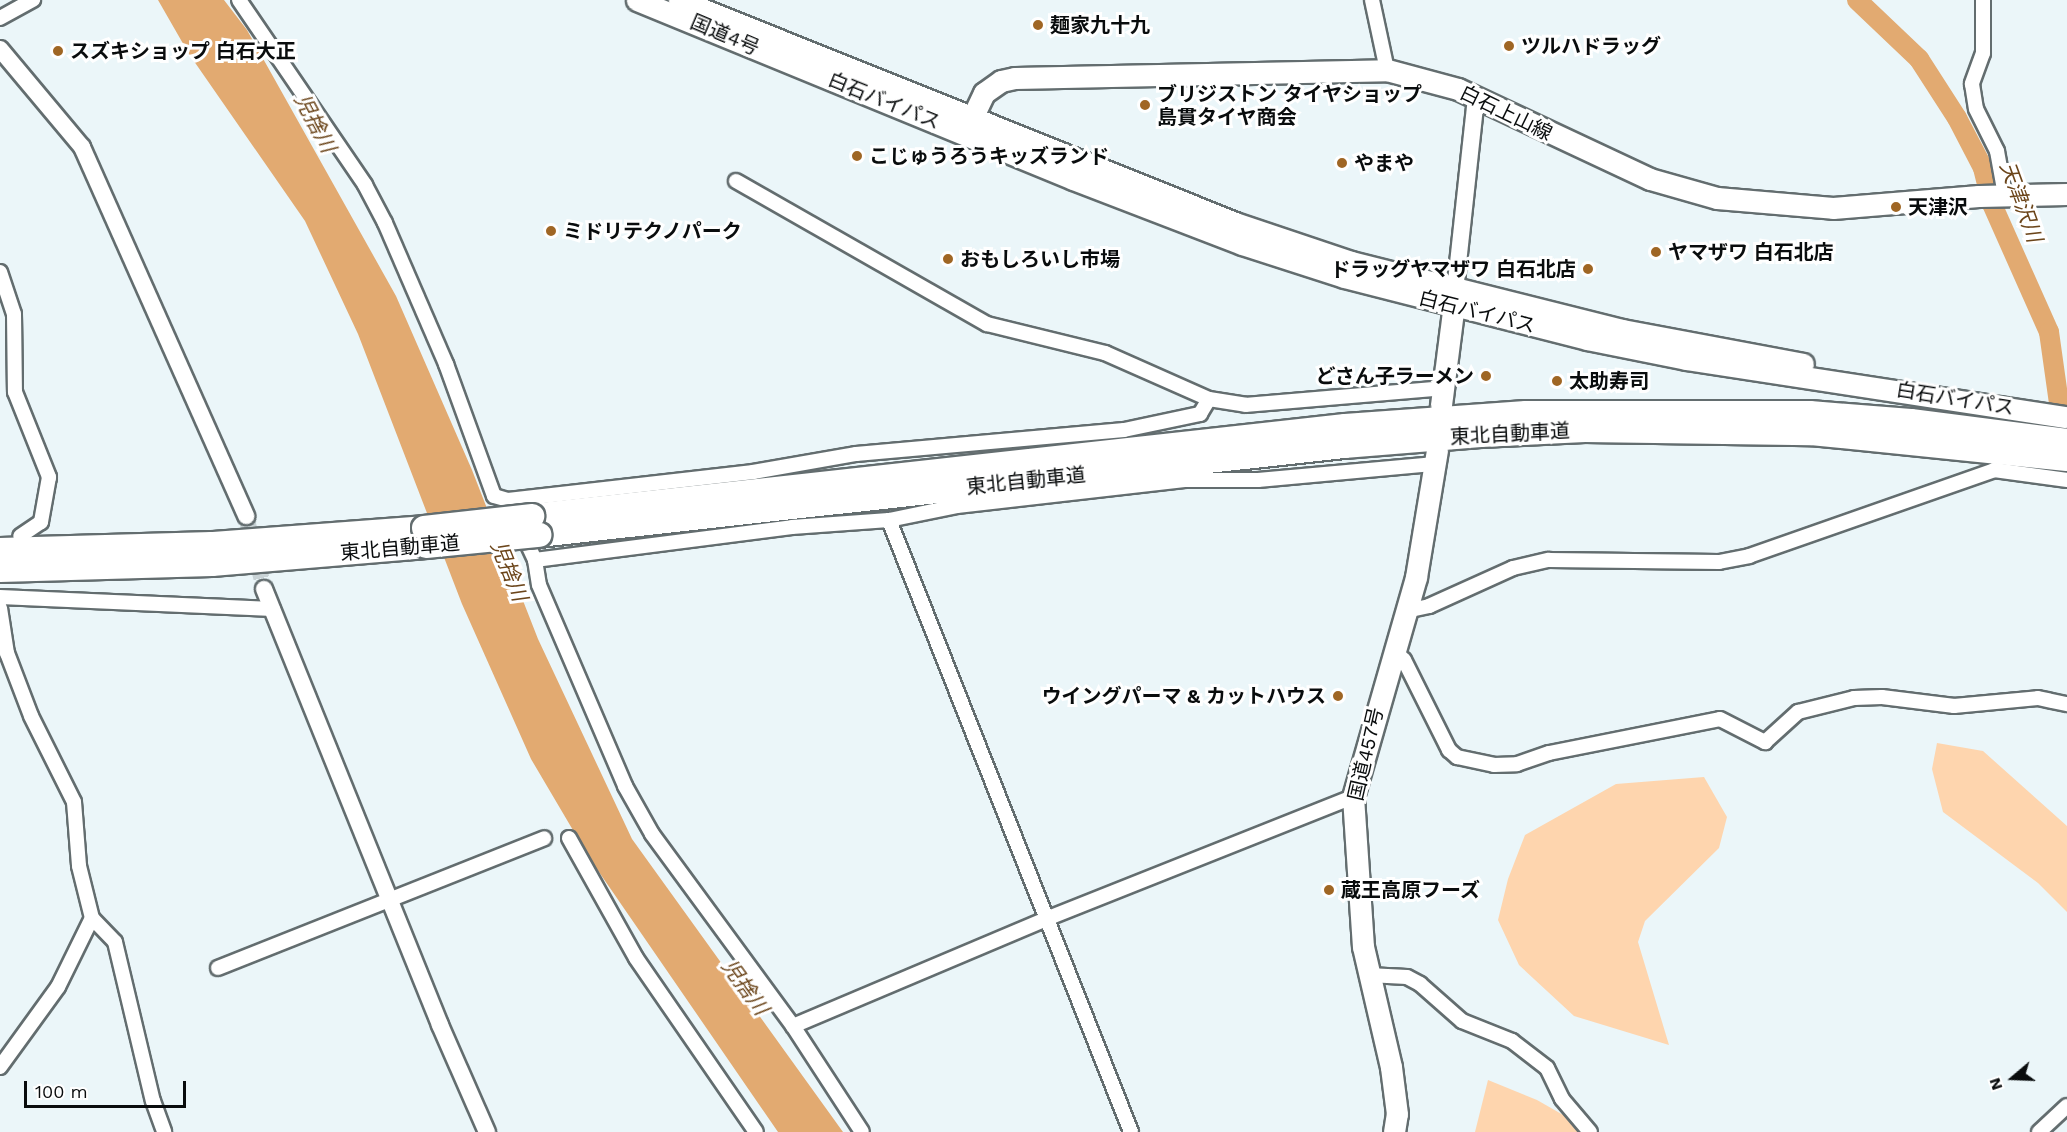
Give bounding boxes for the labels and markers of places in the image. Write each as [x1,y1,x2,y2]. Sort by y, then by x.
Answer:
place label: 麺家九十九 [1050,13,1150,37]
marker: 麺家九十九 [1031,18,1045,32]
place label: ツルハドラッグ [1521,34,1661,58]
place label: スズキショップ 白石大正 [70,39,296,63]
marker: ツルハドラッグ [1502,39,1516,53]
marker: スズキショップ 白石大正 [51,44,65,58]
place label: ブリジストン タイヤショップ 島貫タイヤ商会 [1157,82,1423,129]
marker: ブリジストン タイヤショップ 島貫タイヤ商会 [1138,98,1152,112]
place label: こじゅうろうキッズランド [869,144,1109,168]
marker: こじゅうろうキッズランド [850,149,864,163]
place label: やまや [1354,151,1414,175]
marker: やまや [1335,156,1349,170]
place label: 天津沢 [1908,195,1968,219]
marker: 天津沢 [1889,200,1903,214]
place label: ミドリテクノパーク [563,219,743,243]
marker: ミドリテクノパーク [544,224,558,238]
place label: ヤマザワ 白石北店 [1668,240,1834,264]
marker: ヤマザワ 白石北店 [1649,245,1663,259]
place label: おもしろいし市場 [960,247,1120,271]
marker: おもしろいし市場 [941,252,955,266]
place label: ドラッグヤマザワ 白石北店 [1330,257,1576,281]
marker: ドラッグヤマザワ 白石北店 [1581,262,1595,276]
place label: どさん子ラーメン [1314,364,1474,388]
marker: どさん子ラーメン [1479,369,1493,383]
place label: 太助寿司 [1569,369,1649,393]
marker: 太助寿司 [1550,374,1564,388]
place label: ウイングパーマ & カットハウス [1042,684,1326,708]
marker: ウイングパーマ & カットハウス [1331,689,1345,703]
place label: 蔵王高原フーズ [1341,878,1481,902]
marker: 蔵王高原フーズ [1322,883,1336,897]

